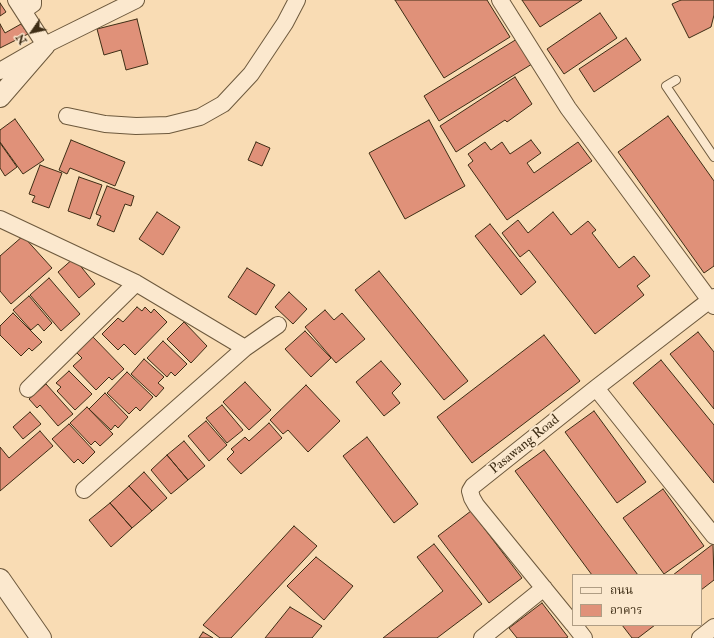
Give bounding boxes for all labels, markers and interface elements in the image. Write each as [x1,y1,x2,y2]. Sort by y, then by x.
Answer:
north arrow [12,12,52,52]
text: N [13,31,30,47]
street label: Pasawang Road [487,412,563,478]
legend [572,574,702,626]
text: ถนน [610,583,633,598]
text: อาคาร [610,603,642,618]

